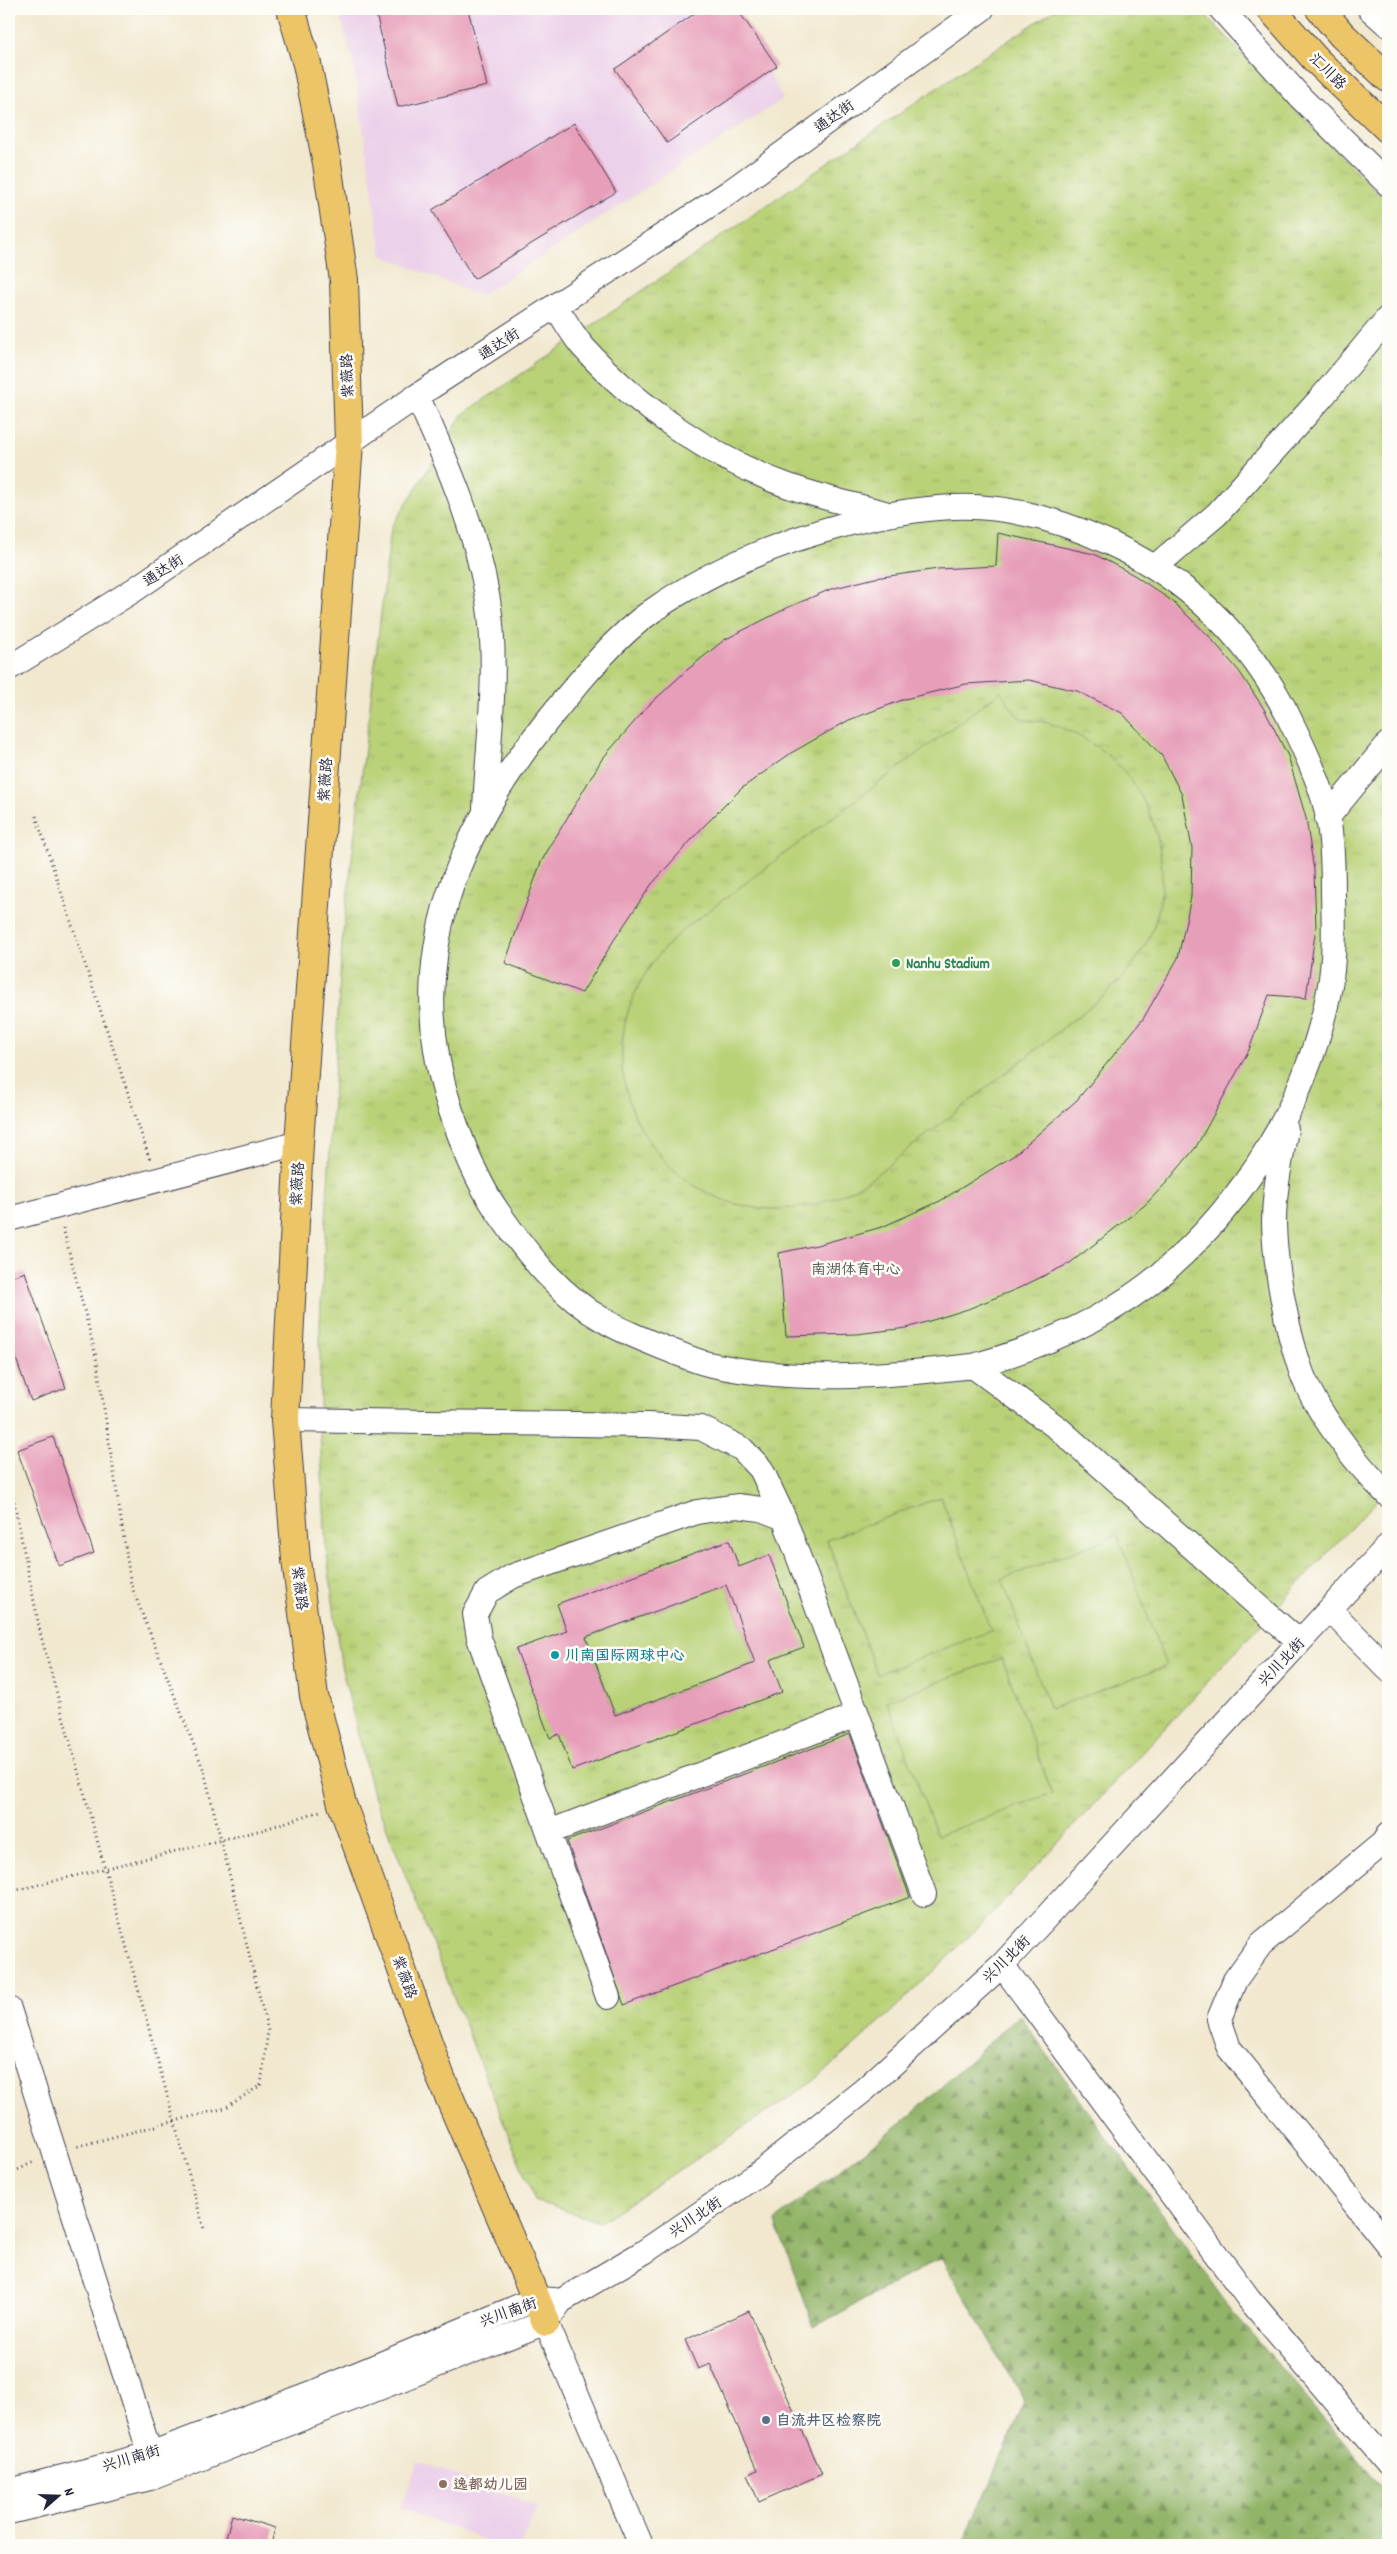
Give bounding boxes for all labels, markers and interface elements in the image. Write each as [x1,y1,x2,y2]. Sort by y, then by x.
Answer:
street label: 汇川路 [1303,49,1350,96]
street label: 通达街 [811,95,860,140]
street label: 通达街 [475,324,525,367]
street label: 紫薇路 [337,353,361,399]
street label: 通达街 [139,550,189,593]
street label: 紫薇路 [314,757,340,803]
place label: Nanhu Stadium [906,954,990,976]
marker: Nanhu Stadium [890,957,902,969]
street label: 紫薇路 [287,1161,311,1207]
park label: 南湖体育中心 [811,1260,901,1282]
street label: 紫薇路 [284,1565,312,1612]
street label: 兴川北街 [1254,1634,1311,1693]
place label: 川南国际网球中心 [565,1646,685,1668]
marker: 川南国际网球中心 [549,1649,561,1661]
street label: 兴川北街 [978,1931,1036,1989]
street label: 紫薇路 [385,1953,421,2003]
street label: 兴川北街 [665,2193,727,2245]
street label: 兴川南街 [477,2293,541,2334]
place label: 自流井区检察院 [776,2411,881,2433]
marker: 自流井区检察院 [760,2414,772,2426]
street label: 兴川南街 [100,2441,163,2479]
north arrow [32,2472,82,2522]
place label: 逸都幼儿园 [453,2475,528,2497]
marker: 逸都幼儿园 [437,2478,449,2490]
text: N [58,2486,79,2499]

